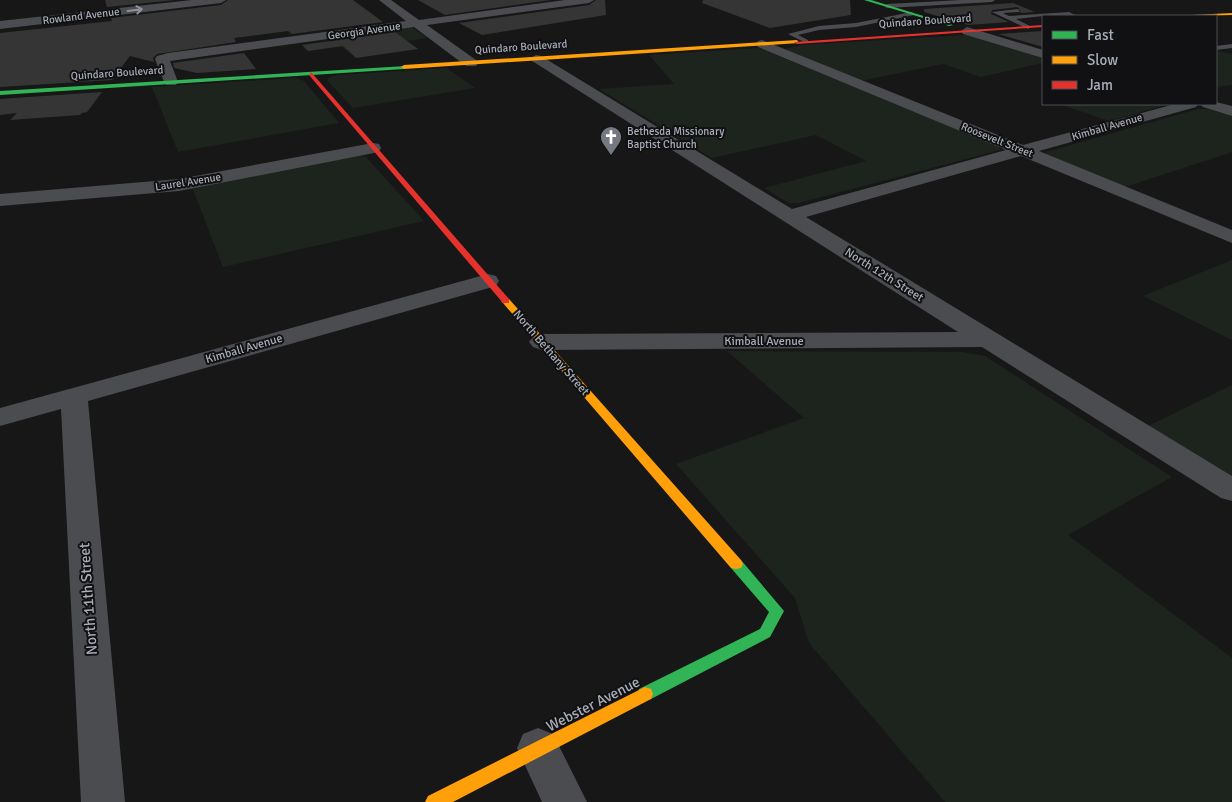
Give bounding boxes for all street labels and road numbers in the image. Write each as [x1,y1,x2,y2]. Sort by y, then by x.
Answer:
street label: Rowland Avenue [42,5,120,27]
street label: Quindaro Boulevard [878,11,972,31]
street label: Georgia Avenue [327,19,401,43]
street label: Quindaro Boulevard [474,37,568,57]
street label: Quindaro Boulevard [70,63,164,83]
street label: Kimball Avenue [1070,111,1144,143]
street label: Roosevelt Street [959,120,1035,160]
street label: Laurel Avenue [154,170,222,194]
street label: North 12th Street [842,245,926,305]
street label: North Bethany Street [510,307,592,399]
street label: Kimball Avenue [204,331,284,367]
street label: Kimball Avenue [724,334,804,349]
street label: North 11th Street [75,542,101,656]
street label: Webster Avenue [543,673,643,735]

